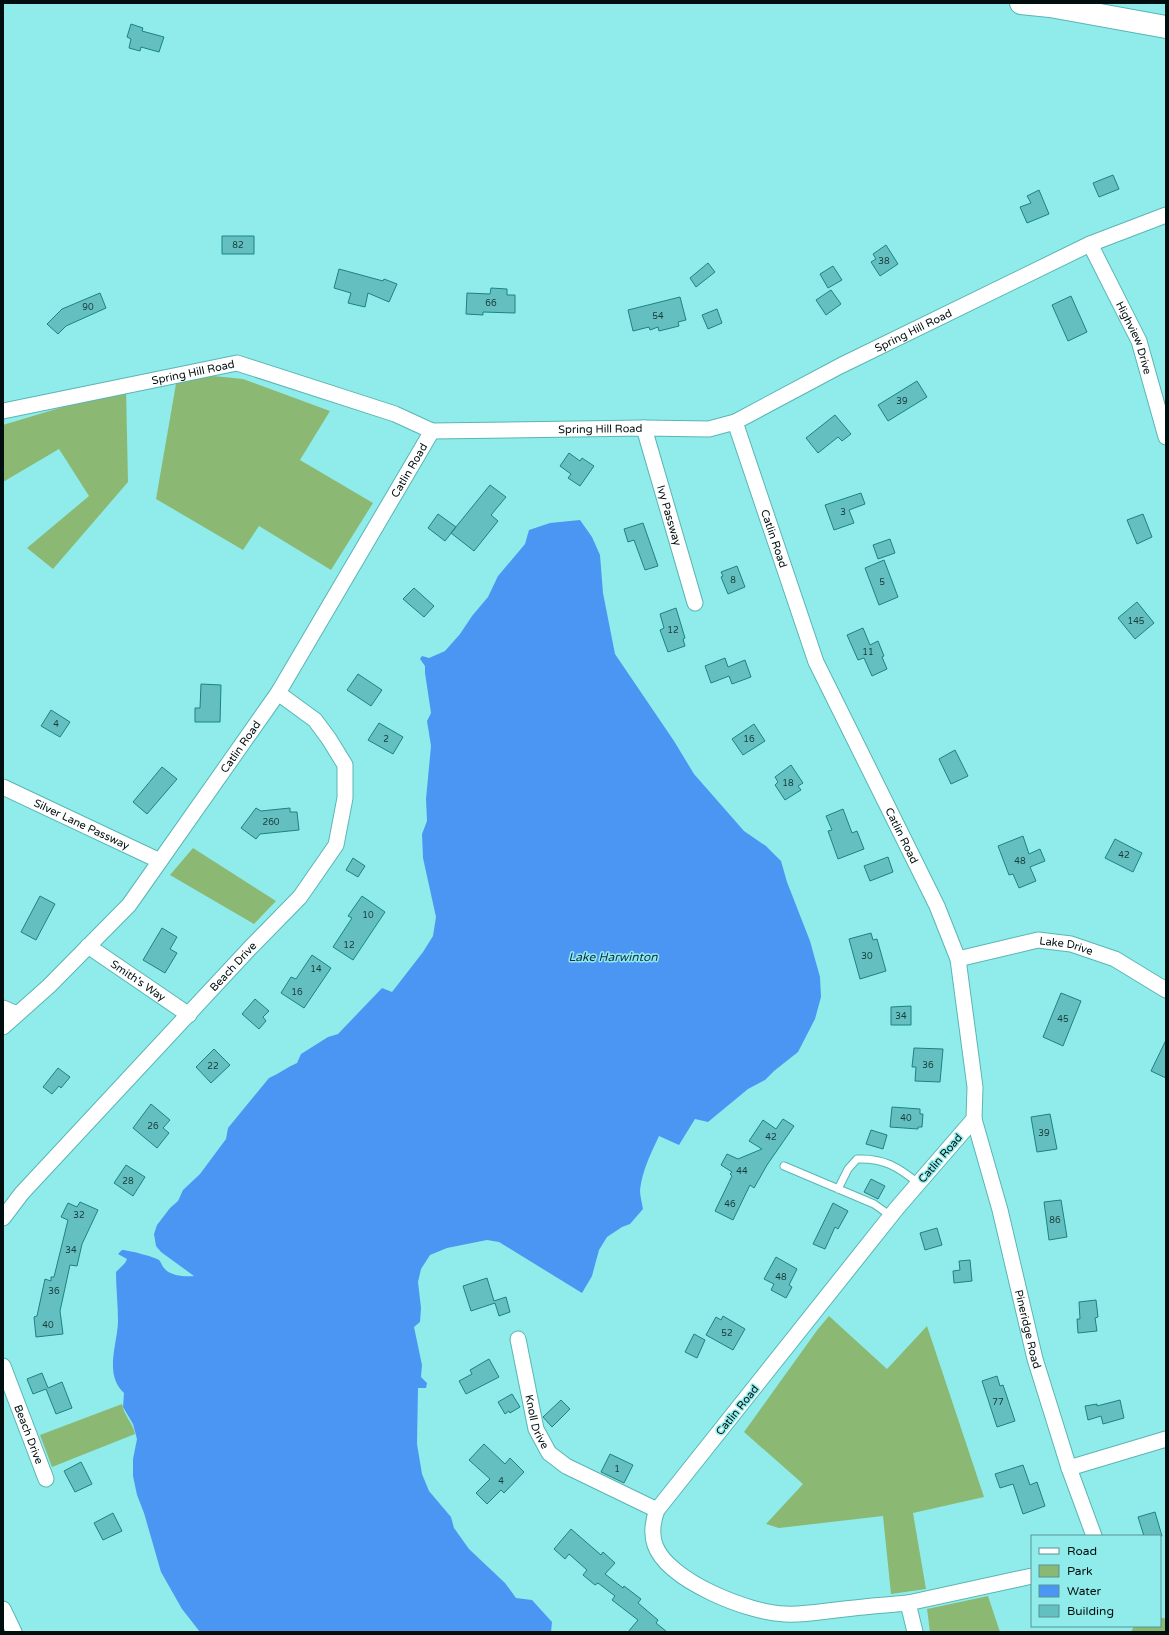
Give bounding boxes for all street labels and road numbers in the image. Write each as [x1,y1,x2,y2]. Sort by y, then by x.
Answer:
street label: Highview Drive [1113,299,1154,376]
street label: Spring Hill Road [873,306,954,355]
street label: Spring Hill Road [151,358,236,387]
street label: Spring Hill Road [558,422,643,436]
street label: Catlin Road [388,441,430,500]
street label: Ivy Passway [654,484,684,547]
street label: Catlin Road [758,508,790,570]
street label: Catlin Road [218,718,263,776]
street label: Silver Lane Passway [32,796,131,853]
street label: Catlin Road [882,806,921,866]
street label: Lake Drive [1039,934,1095,958]
street label: Beach Drive [207,939,259,994]
street label: Smith's Way [108,957,168,1004]
street label: Catlin Road [916,1131,965,1185]
street label: Pineridge Road [1012,1288,1044,1370]
street label: Catlin Road [713,1383,762,1438]
street label: Knoll Drive [522,1394,551,1451]
street label: Beach Drive [11,1403,46,1466]

